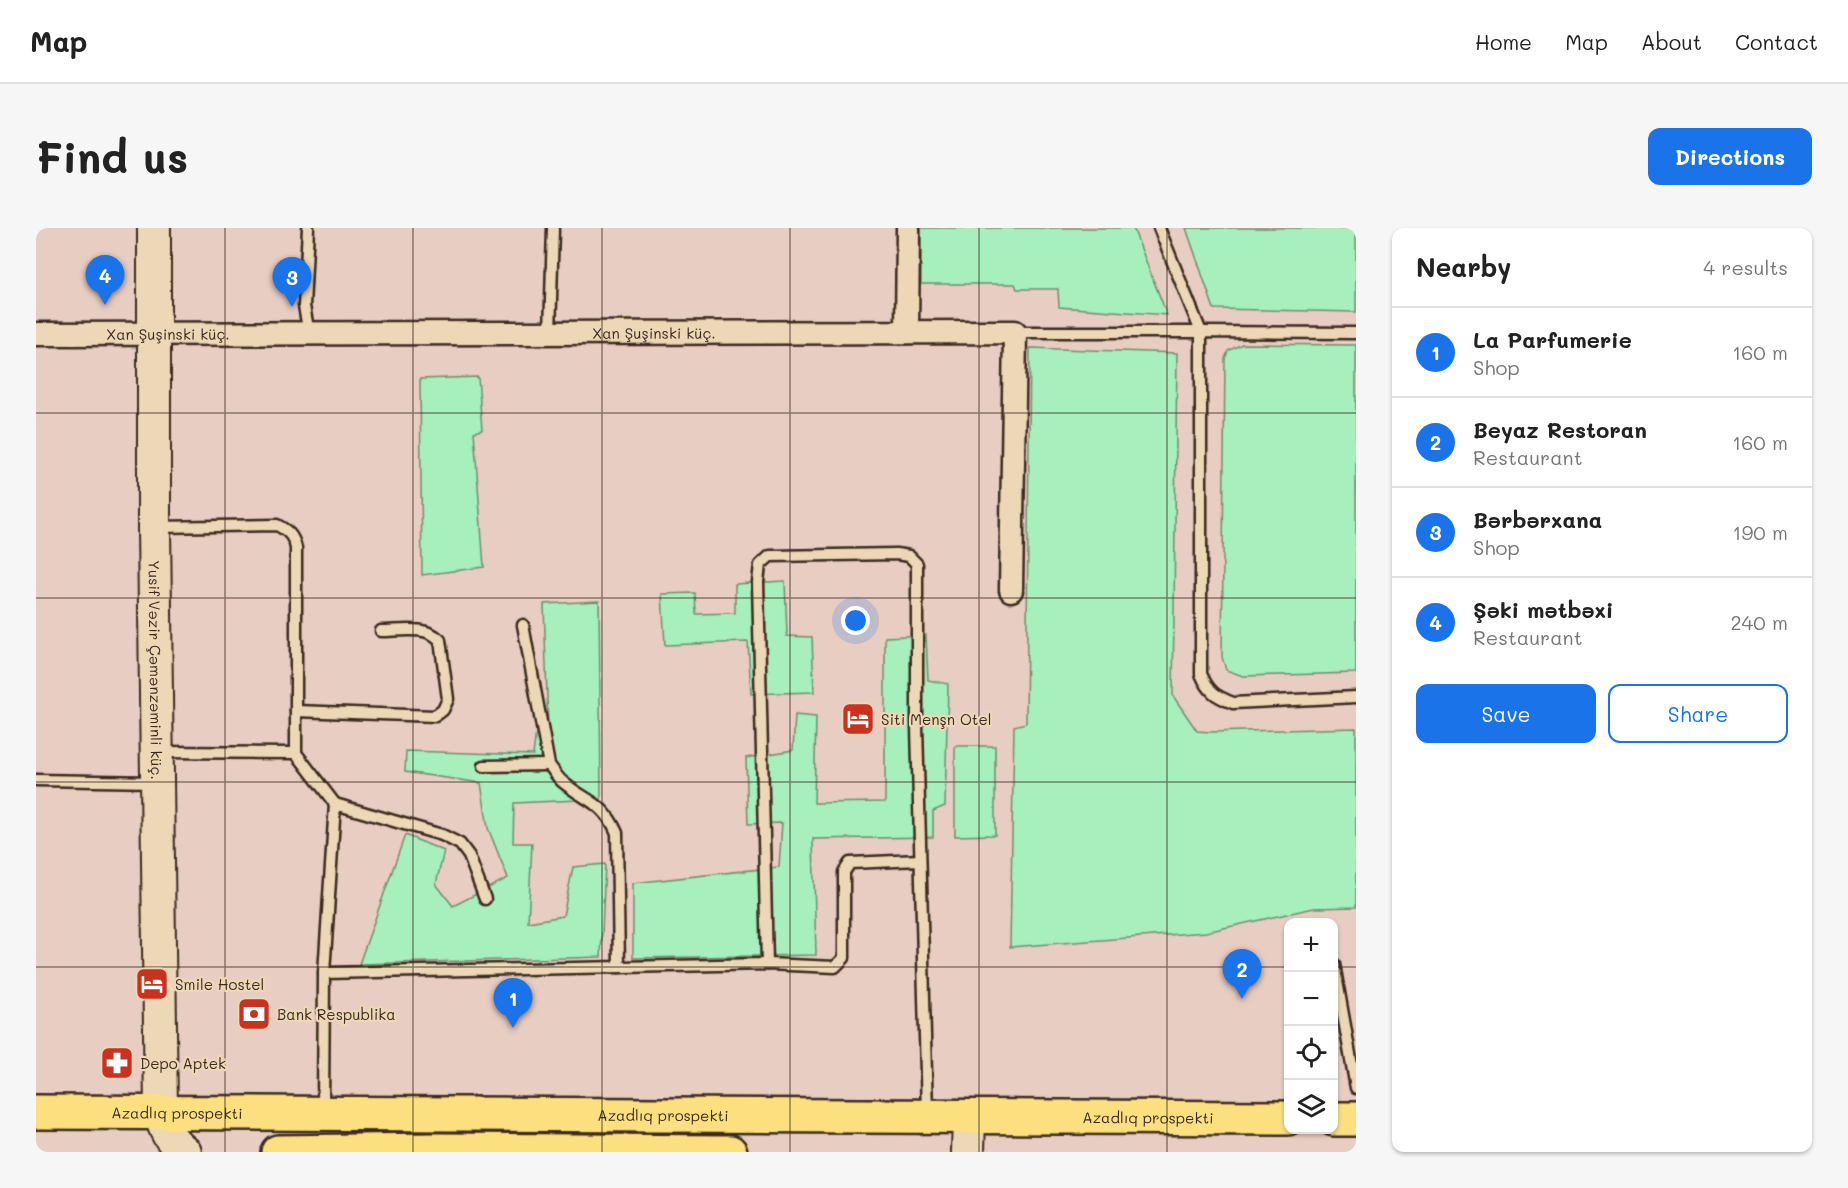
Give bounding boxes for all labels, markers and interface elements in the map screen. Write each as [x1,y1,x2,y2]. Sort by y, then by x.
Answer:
text: Map [30,23,87,59]
text: Home [1475,28,1532,55]
text: Map [1565,28,1608,55]
text: About [1641,28,1702,55]
text: Contact [1735,28,1818,55]
button: Directions [1648,128,1812,185]
text: Find us [36,129,188,184]
text: Nearby [1416,250,1511,284]
text: 4 results [1703,254,1788,280]
pin: 4 [86,256,124,305]
pin: 3 [272,257,312,307]
street label: Xan Şuşinski küç. [592,323,716,343]
street label: Xan Şuşinski küç. [106,324,230,344]
text: La Parfumerie [1473,325,1632,354]
text: 1 [1431,339,1440,365]
text: 160 m [1732,339,1788,365]
text: Shop [1473,354,1520,380]
text: Beyaz Restoran [1473,415,1647,444]
text: 2 [1430,429,1441,455]
text: 160 m [1732,429,1788,455]
text: Restaurant [1473,444,1583,470]
text: Bərbərxana [1473,505,1602,534]
text: 3 [1430,519,1442,545]
text: 190 m [1733,519,1788,545]
text: Shop [1473,534,1520,560]
street label: Yusif Vəzir Çəmənzəminli küç. [144,560,167,780]
text: Şəki mətbəxi [1473,595,1614,624]
your location [841,606,870,635]
text: 4 [1429,609,1442,635]
text: 240 m [1730,609,1788,635]
text: Restaurant [1473,624,1583,650]
button: Save [1416,684,1596,743]
button: Share [1608,684,1788,743]
hotel icon: Siti Menşn Otel [840,701,876,737]
place label: Siti Menşn Otel [881,709,992,729]
map controls [1284,918,1338,1134]
button: + [1284,918,1338,972]
pin: 2 [1222,950,1262,999]
hotel icon: Smile Hostel [134,966,170,1002]
button: − [1284,972,1338,1026]
place label: Smile Hostel [175,974,264,994]
pin: 1 [494,978,532,1028]
bank icon: Bank Respublika [236,996,272,1032]
place label: Bank Respublika [277,1004,396,1024]
button: locate [1284,1026,1338,1080]
pharmacy icon: Depo Aptek [99,1045,135,1081]
place label: Depo Aptek [140,1053,226,1073]
button: layers [1284,1080,1338,1134]
street label: Azadlıq prospekti [111,1102,243,1123]
street label: Azadlıq prospekti [597,1105,729,1125]
street label: Azadlıq prospekti [1082,1107,1214,1128]

